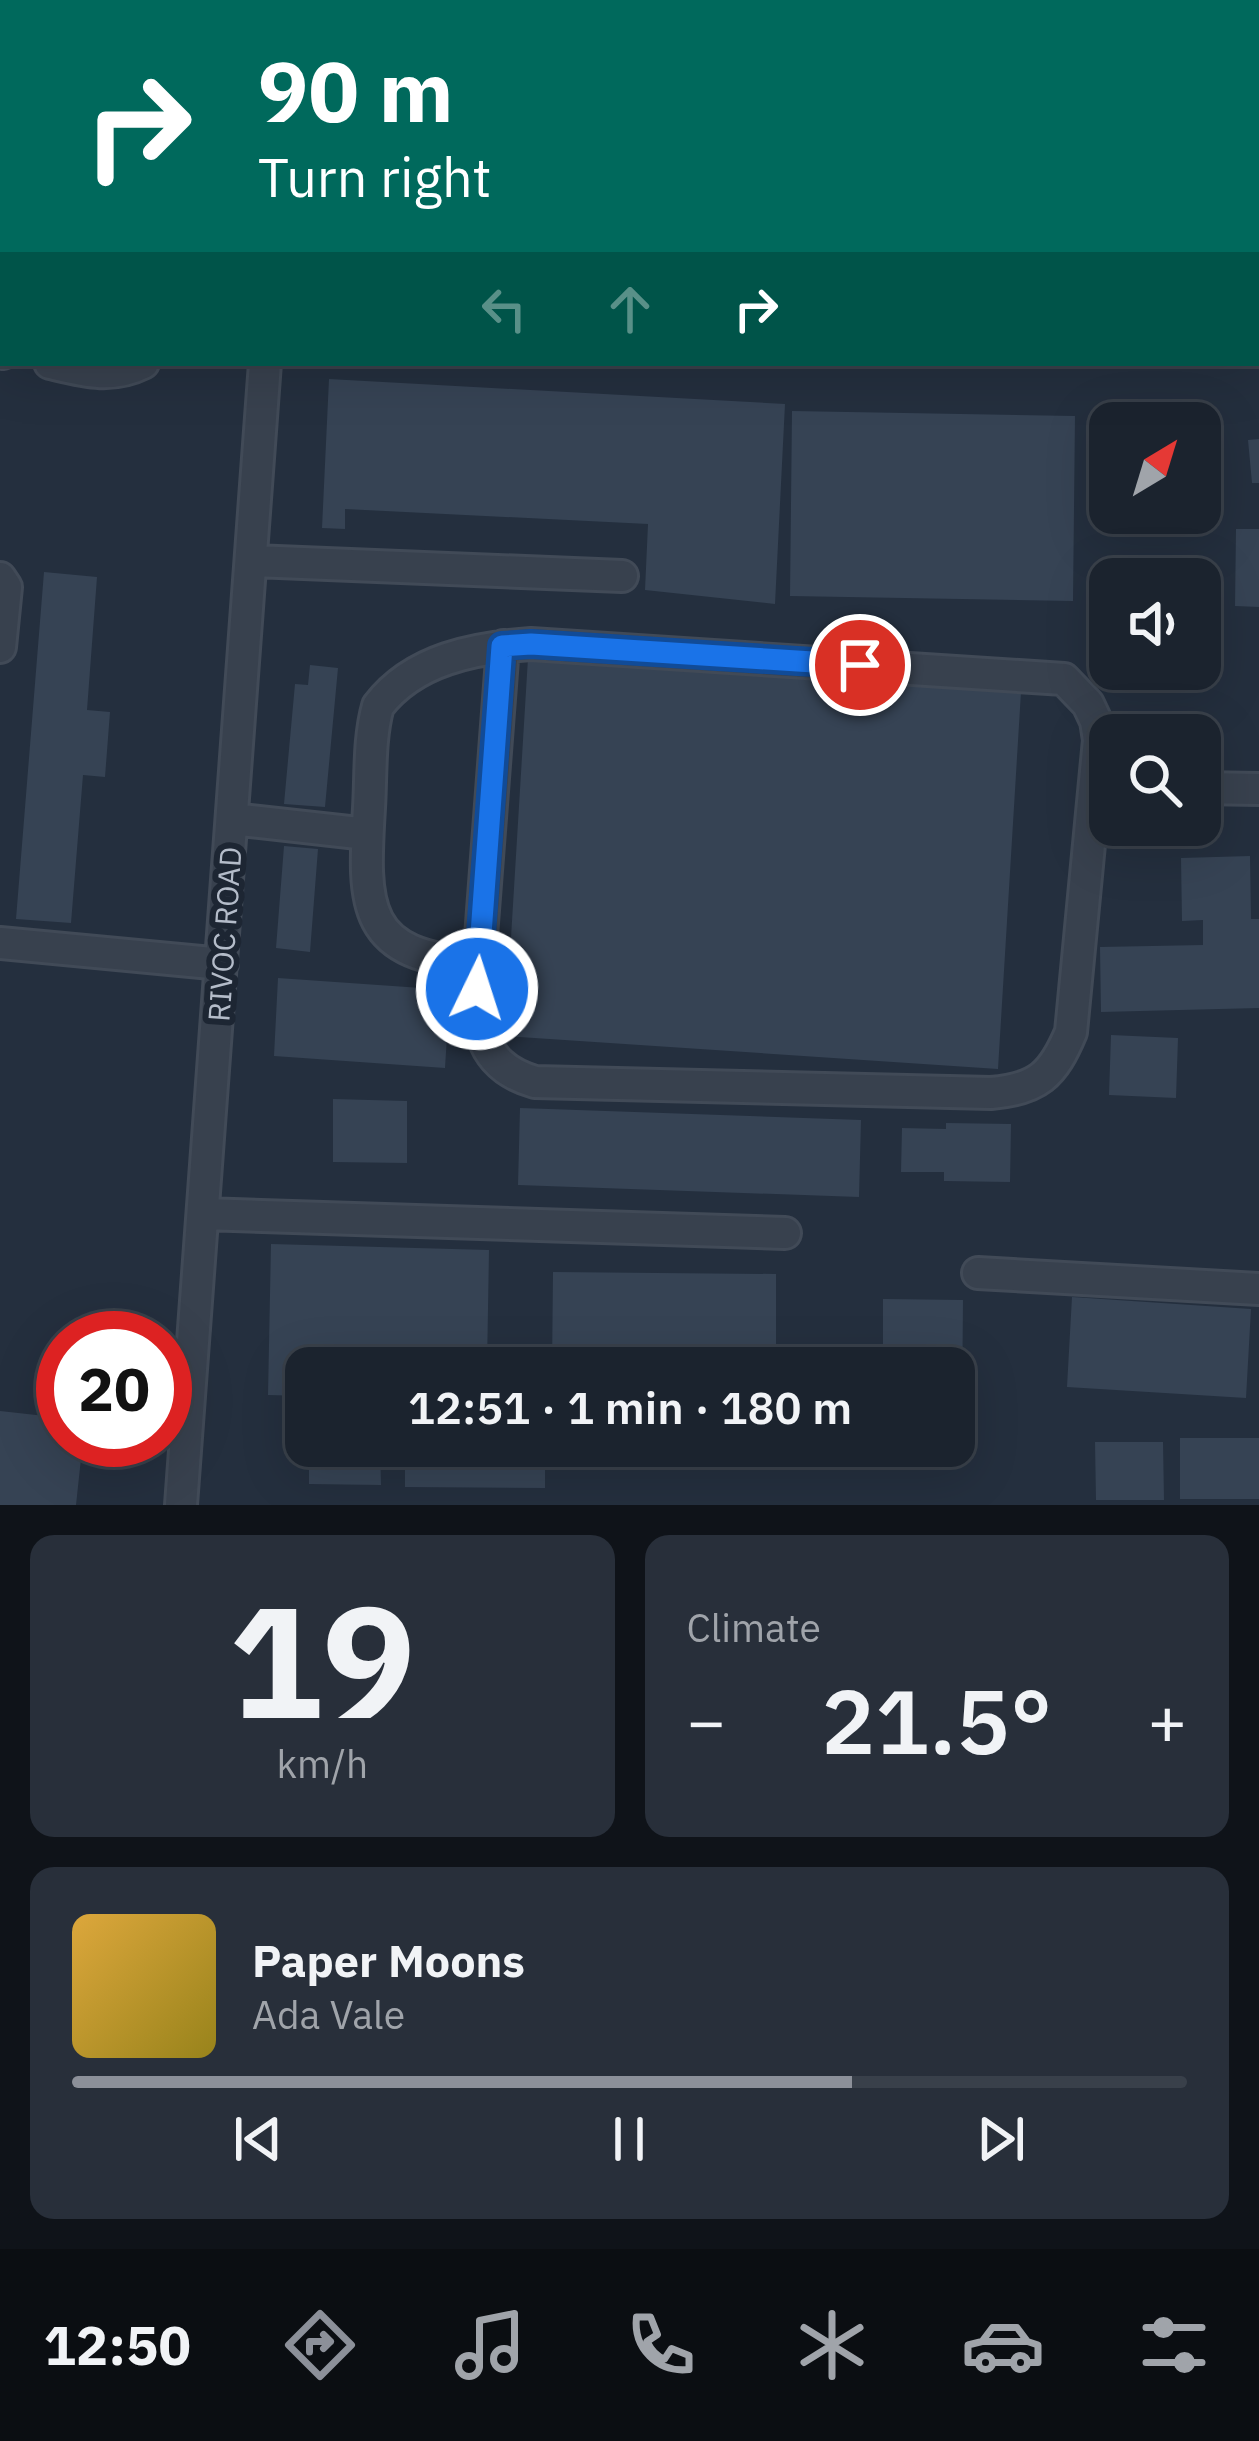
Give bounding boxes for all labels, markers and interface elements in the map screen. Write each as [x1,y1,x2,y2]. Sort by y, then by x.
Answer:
text: 90 m [258,36,454,145]
icon: right [60,48,216,204]
text: Turn right [258,142,492,212]
icon: left [471,276,537,342]
icon: ahead [597,276,663,342]
icon: right [723,276,789,342]
north arrow [1089,402,1221,534]
map controls [1089,402,1221,846]
button: sound [1089,558,1221,690]
pin [809,614,911,716]
icon: arrive [827,632,893,698]
button: search [1089,714,1221,846]
street label: RIVOC ROAD [198,845,250,1023]
position arrow [414,926,540,1052]
speed limit sign: 20 [36,1311,192,1467]
text: 12:51 · 1 min · 180 m [408,1378,852,1436]
text: 19 [229,1558,416,1761]
text: Climate [687,1602,821,1653]
text: 21.5° [821,1662,1052,1779]
text: − [687,1677,726,1763]
text: + [1147,1677,1187,1763]
text: km/h [276,1738,368,1789]
text: Paper Moons [252,1931,525,1989]
text: Ada Vale [252,1989,405,2040]
icon: previous [225,2106,291,2172]
icon: pause [596,2106,662,2172]
icon: next [968,2106,1034,2172]
icon: directions [278,2303,362,2387]
icon: music [448,2303,532,2387]
icon: phone [619,2303,703,2387]
icon: climate [790,2303,874,2387]
icon: car [961,2303,1045,2387]
icon: filters [1132,2303,1216,2387]
text: 12:50 [43,2310,191,2380]

